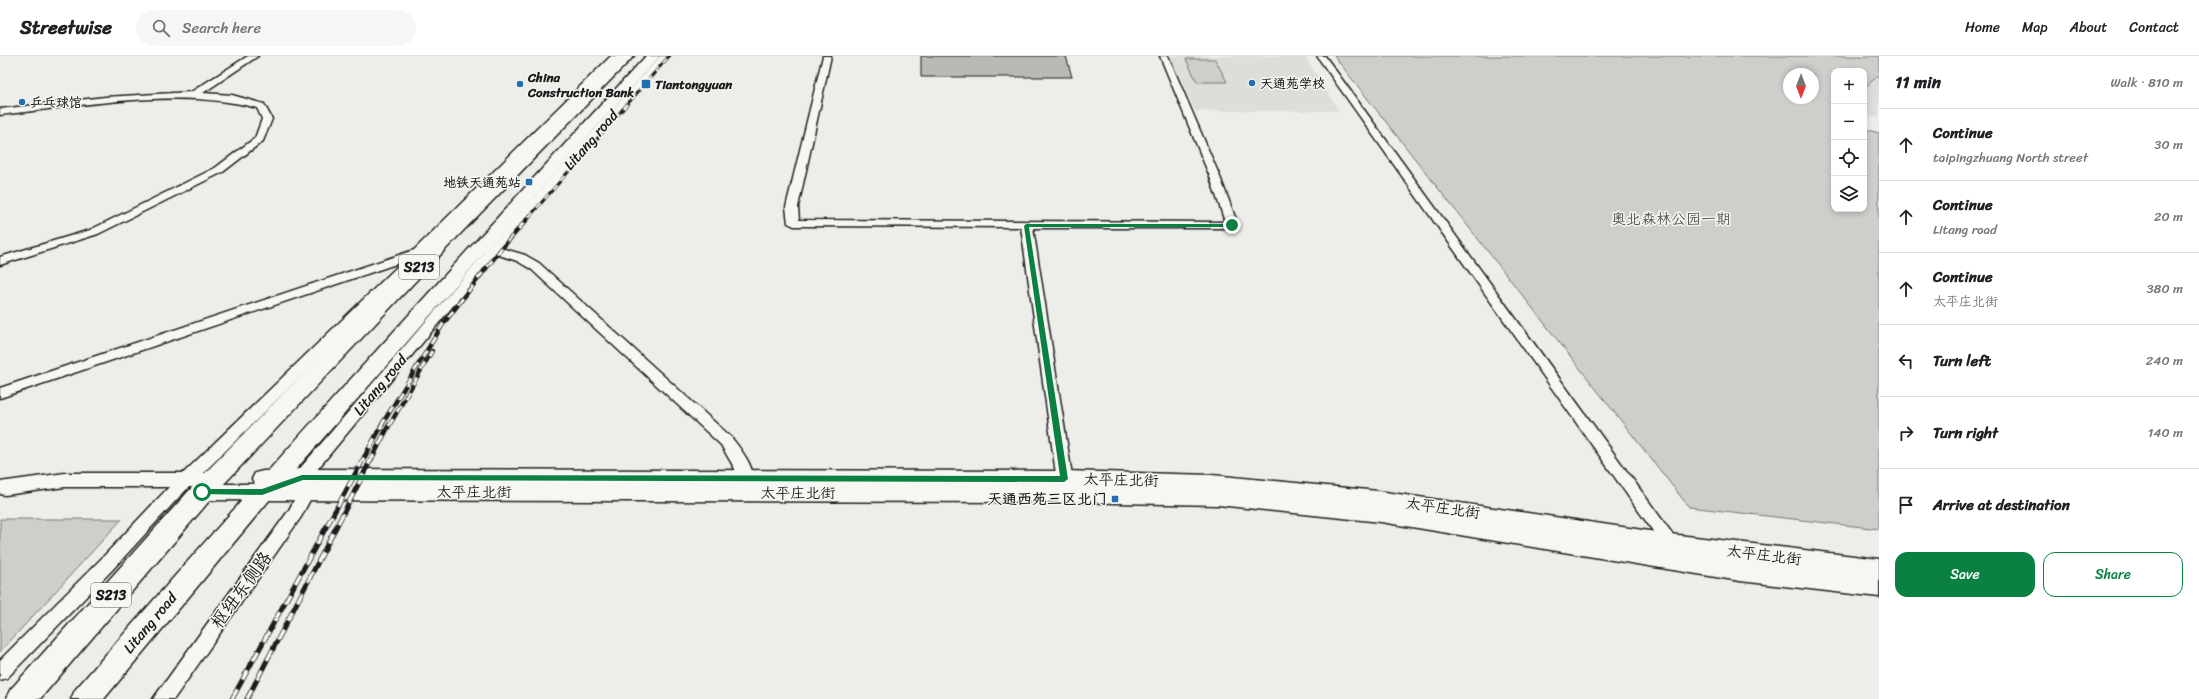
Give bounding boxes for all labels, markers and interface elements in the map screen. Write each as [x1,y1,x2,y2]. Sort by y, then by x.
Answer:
search box [136,10,416,46]
text: Streetwise [20,11,112,44]
text: Search here [182,15,261,41]
text: Home [1965,15,2000,40]
text: Map [2022,15,2048,40]
text: About [2070,15,2107,40]
text: Contact [2129,15,2179,40]
icon: search [150,17,172,39]
place label: China Construction Bank [527,66,634,104]
text: 11 min [1895,67,1941,97]
north arrow [1783,68,1819,104]
map controls [1831,68,1867,212]
button: + [1831,68,1867,104]
text: Walk · 810 m [2111,71,2183,94]
place label: 天通苑学校 [1260,72,1325,95]
place label: Tiantongyuan [655,73,733,96]
marker: Tiantongyuan [640,78,652,90]
marker: 天通苑学校 [1247,78,1257,88]
marker: China Construction Bank [515,79,525,89]
place label: 乒乓球馆 [30,91,82,114]
marker: 乒乓球馆 [17,97,27,107]
street label: Litang road [557,103,626,176]
button: − [1831,104,1867,140]
text: Continue [1933,120,1993,146]
text: 30 m [2154,133,2183,156]
icon: ahead [1895,134,1917,156]
button: locate [1831,140,1867,176]
text: taipingzhuang North street [1933,146,2088,169]
place label: 地铁天通苑站 [443,171,521,194]
button: layers [1831,176,1867,212]
marker: 地铁天通苑站 [524,177,534,187]
text: Continue [1933,192,1993,218]
text: 20 m [2154,205,2183,228]
park label: 奥北森林公园一期 [1611,206,1731,232]
icon: ahead [1895,206,1917,228]
route end [1223,216,1241,234]
text: Litang road [1933,218,1997,241]
road number: S213 [399,255,439,279]
text: Continue [1933,264,1993,290]
text: 380 m [2146,277,2183,300]
icon: ahead [1895,278,1917,300]
text: 太平庄北街 [1933,290,1998,313]
street label: Litang road [346,348,414,422]
text: Turn left [1933,348,1991,374]
text: 240 m [2146,349,2183,372]
icon: left [1895,350,1917,372]
text: Turn right [1933,420,1998,446]
text: 140 m [2148,421,2183,444]
icon: right [1895,422,1917,444]
street label: 太平庄北街 [1083,466,1159,494]
street label: 太平庄北街 [436,479,512,505]
street label: 太平庄北街 [760,480,836,506]
route start [193,483,211,501]
place label: 天通西苑三区北门 [987,486,1107,512]
street label: 太平庄北街 [1404,490,1482,526]
text: Arrive at destination [1933,492,2070,518]
marker: 天通西苑三区北门 [1110,494,1120,504]
icon: arrive [1895,494,1917,516]
street label: 太平庄北街 [1725,538,1803,572]
street label: 枢纽东侧路 [202,544,280,636]
button: Save [1895,552,2035,597]
button: Share [2043,552,2183,597]
road number: S213 [91,583,131,607]
street label: Litang road [116,586,184,660]

